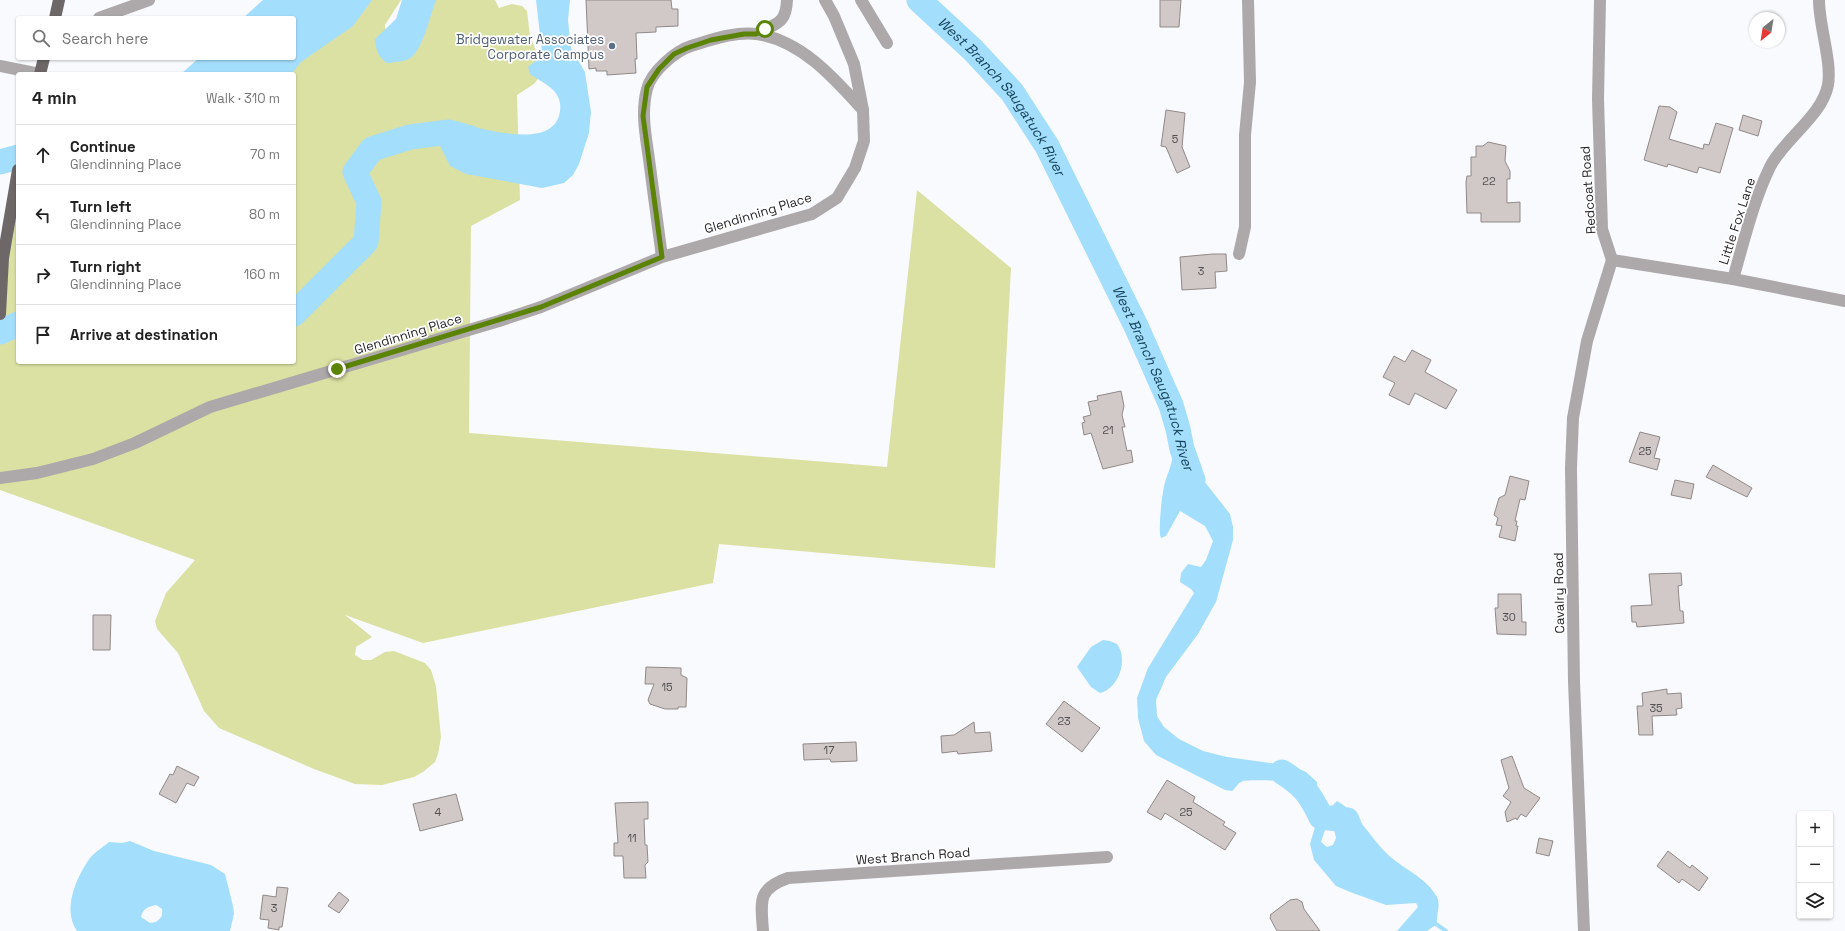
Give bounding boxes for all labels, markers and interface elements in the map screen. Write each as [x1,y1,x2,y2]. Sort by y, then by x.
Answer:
north arrow [1749,12,1785,48]
water label: West Branch Saugatuck River [934,13,1070,180]
search box [16,16,296,60]
route start [756,20,774,38]
icon: search [30,27,52,49]
text: Search here [62,29,148,48]
place label: Bridgewater Associates Corporate Campus [456,31,604,63]
marker: Bridgewater Associates Corporate Campus [607,41,617,51]
text: 4 min [32,87,77,109]
text: Walk · 310 m [206,90,280,107]
house number: 5 [1172,132,1179,146]
text: Continue [70,137,136,156]
icon: ahead [32,144,54,166]
street label: Redcoat Road [1576,145,1600,235]
text: 70 m [250,146,280,163]
text: Glendinning Place [70,156,182,173]
house number: 22 [1482,174,1496,188]
street label: Little Fox Lane [1715,175,1759,267]
street label: Glendinning Place [702,189,814,237]
text: Turn left [70,197,132,216]
icon: left [32,204,54,226]
text: 80 m [249,206,280,223]
text: Glendinning Place [70,216,182,233]
text: Turn right [70,257,141,276]
icon: right [32,264,54,286]
house number: 3 [1198,264,1205,278]
text: 160 m [244,266,280,283]
text: Glendinning Place [70,276,182,293]
water label: West Branch Saugatuck River [1108,282,1199,475]
street label: Glendinning Place [352,310,464,358]
icon: arrive [32,324,54,346]
text: Arrive at destination [70,325,218,344]
route end [328,360,346,378]
house number: 21 [1102,423,1114,437]
house number: 25 [1638,444,1652,458]
street label: Cavalry Road [1550,552,1568,634]
house number: 30 [1502,610,1516,624]
house number: 15 [661,680,673,694]
house number: 35 [1649,701,1663,715]
house number: 23 [1057,714,1071,728]
house number: 17 [824,743,834,757]
house number: 4 [435,805,442,819]
house number: 25 [1179,805,1193,819]
map controls [1797,811,1833,919]
button: + [1797,811,1833,847]
house number: 11 [627,831,637,845]
street label: West Branch Road [855,844,971,868]
button: − [1797,847,1833,883]
button: layers [1797,883,1833,919]
house number: 3 [271,901,278,915]

